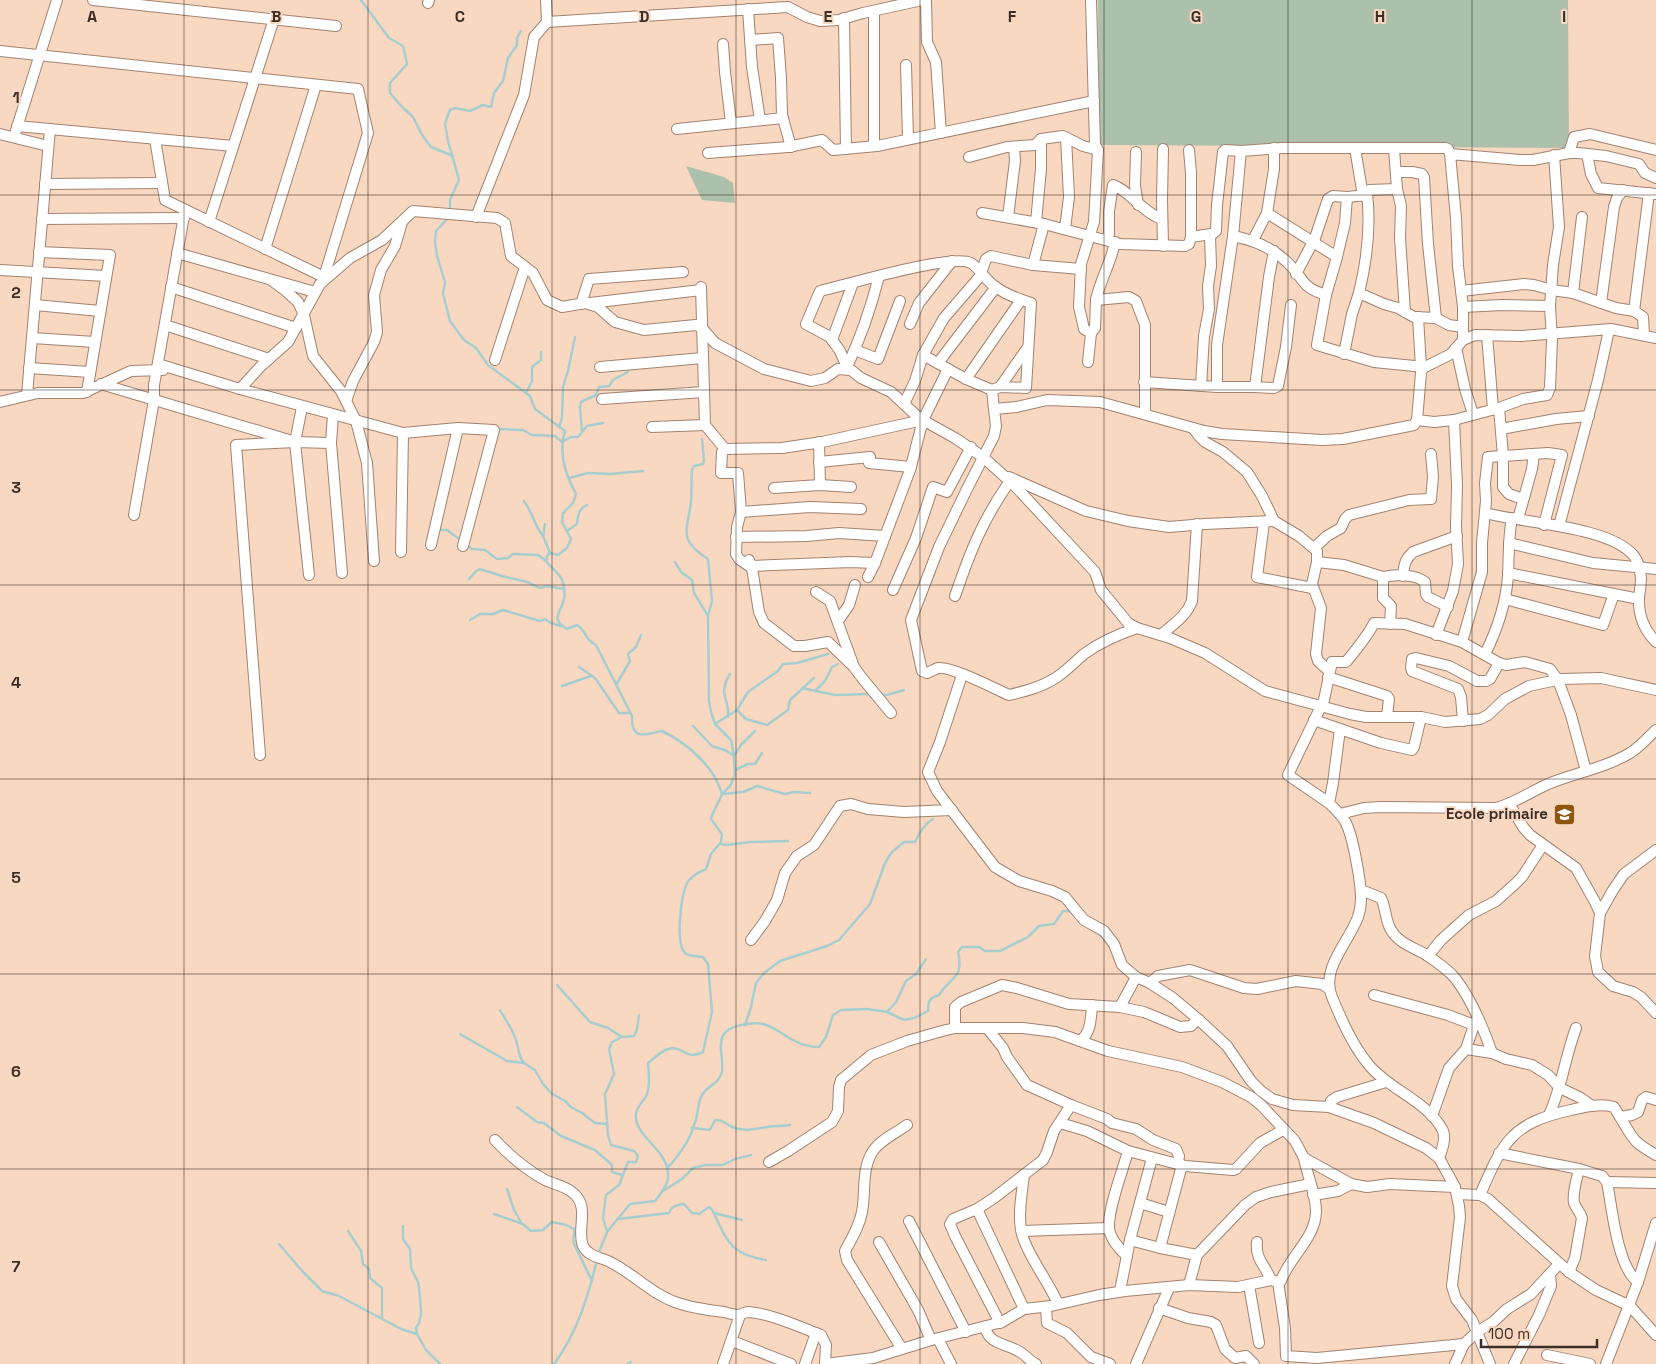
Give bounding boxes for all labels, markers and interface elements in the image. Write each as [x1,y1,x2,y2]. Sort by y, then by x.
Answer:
text: A [87,6,97,27]
text: B [271,6,281,27]
text: C [455,6,465,27]
text: D [639,6,649,27]
text: E [824,6,833,27]
text: F [1008,6,1017,27]
text: G [1191,6,1201,27]
text: H [1375,6,1385,27]
text: I [1562,6,1566,27]
text: 1 [12,87,20,108]
text: 2 [11,282,21,303]
text: 3 [11,477,21,498]
text: 4 [11,672,21,693]
school or university icon: Ecole primaire [1552,802,1576,826]
place label: Ecole primaire [1446,804,1548,823]
text: 5 [11,867,21,888]
text: 6 [11,1061,21,1082]
text: 7 [12,1256,21,1277]
scale bar [1481,1316,1597,1348]
text: 100 m [1488,1324,1530,1343]

